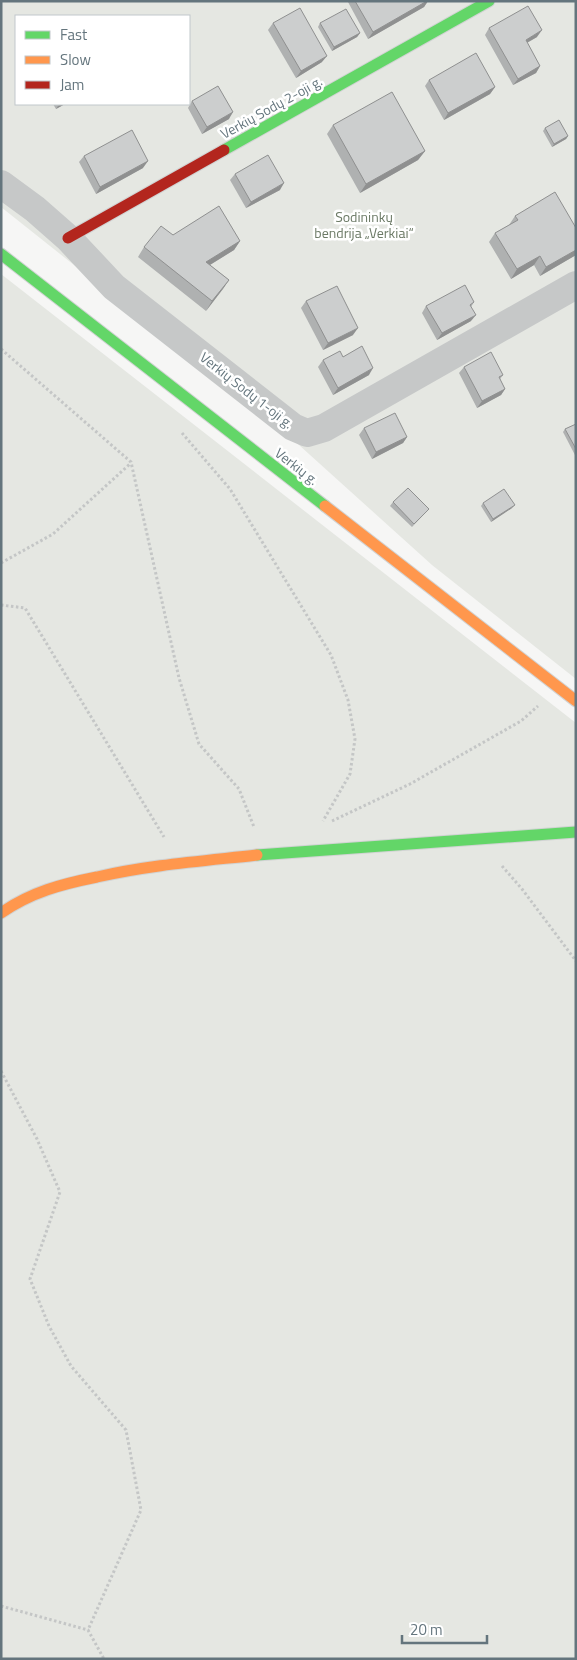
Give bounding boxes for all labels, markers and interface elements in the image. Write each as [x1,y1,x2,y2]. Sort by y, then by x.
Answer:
legend [15,15,190,105]
text: Fast [60,23,88,46]
text: Slow [60,48,91,71]
street label: Verkių Sodų 2-oji g. [216,70,326,144]
text: Jam [60,73,84,96]
park label: Sodininkų bendrija „Verkiai“ [314,206,414,243]
street label: Verkių Sodų 1-oji g. [196,347,298,433]
street label: Verkių g. [271,442,323,490]
scale bar [402,1612,487,1644]
text: 20 m [410,1618,443,1641]

